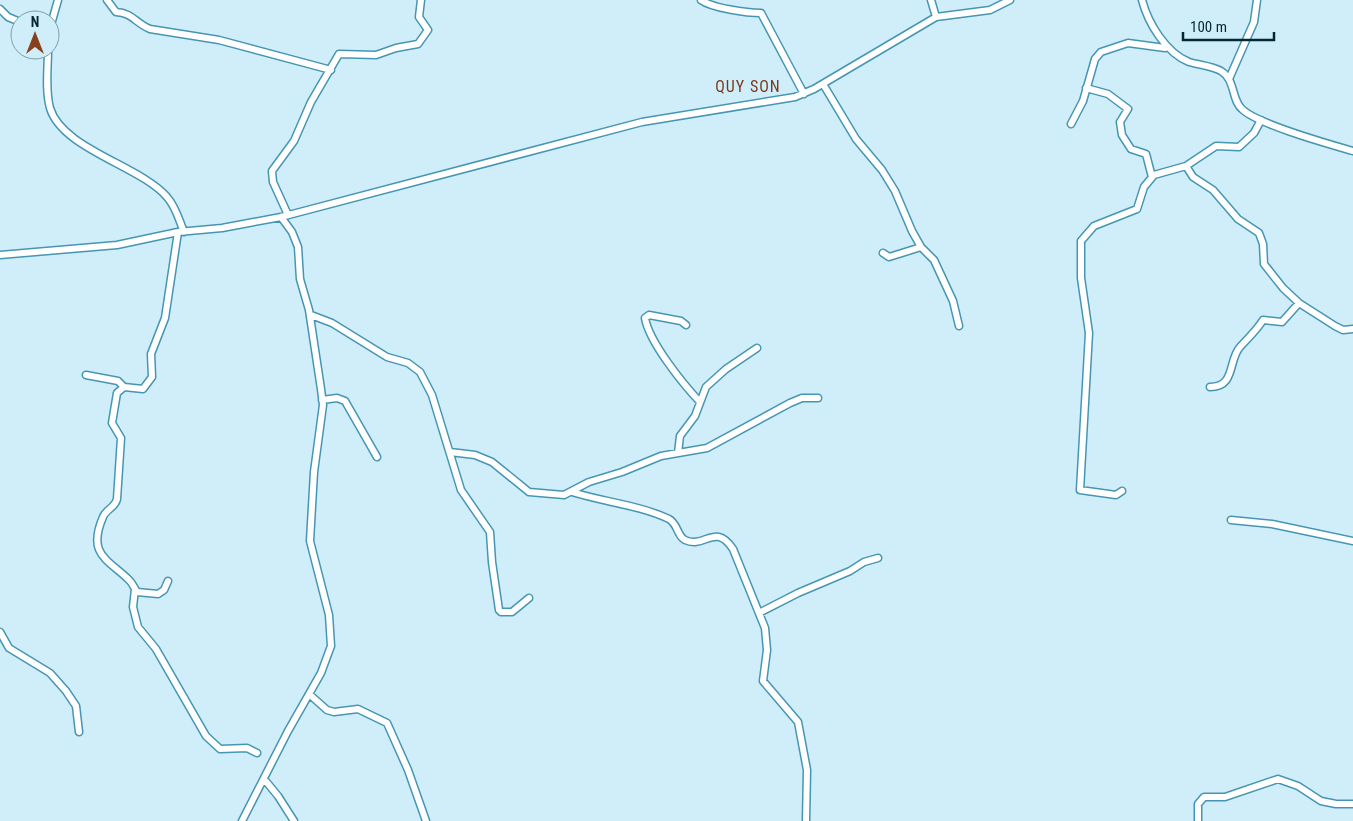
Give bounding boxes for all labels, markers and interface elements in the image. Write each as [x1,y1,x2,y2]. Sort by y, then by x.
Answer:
north arrow [10,10,60,60]
scale bar [1183,10,1274,42]
text: N [31,14,39,30]
text: 100 m [1190,18,1227,36]
district label: QUY SON [715,77,781,96]

